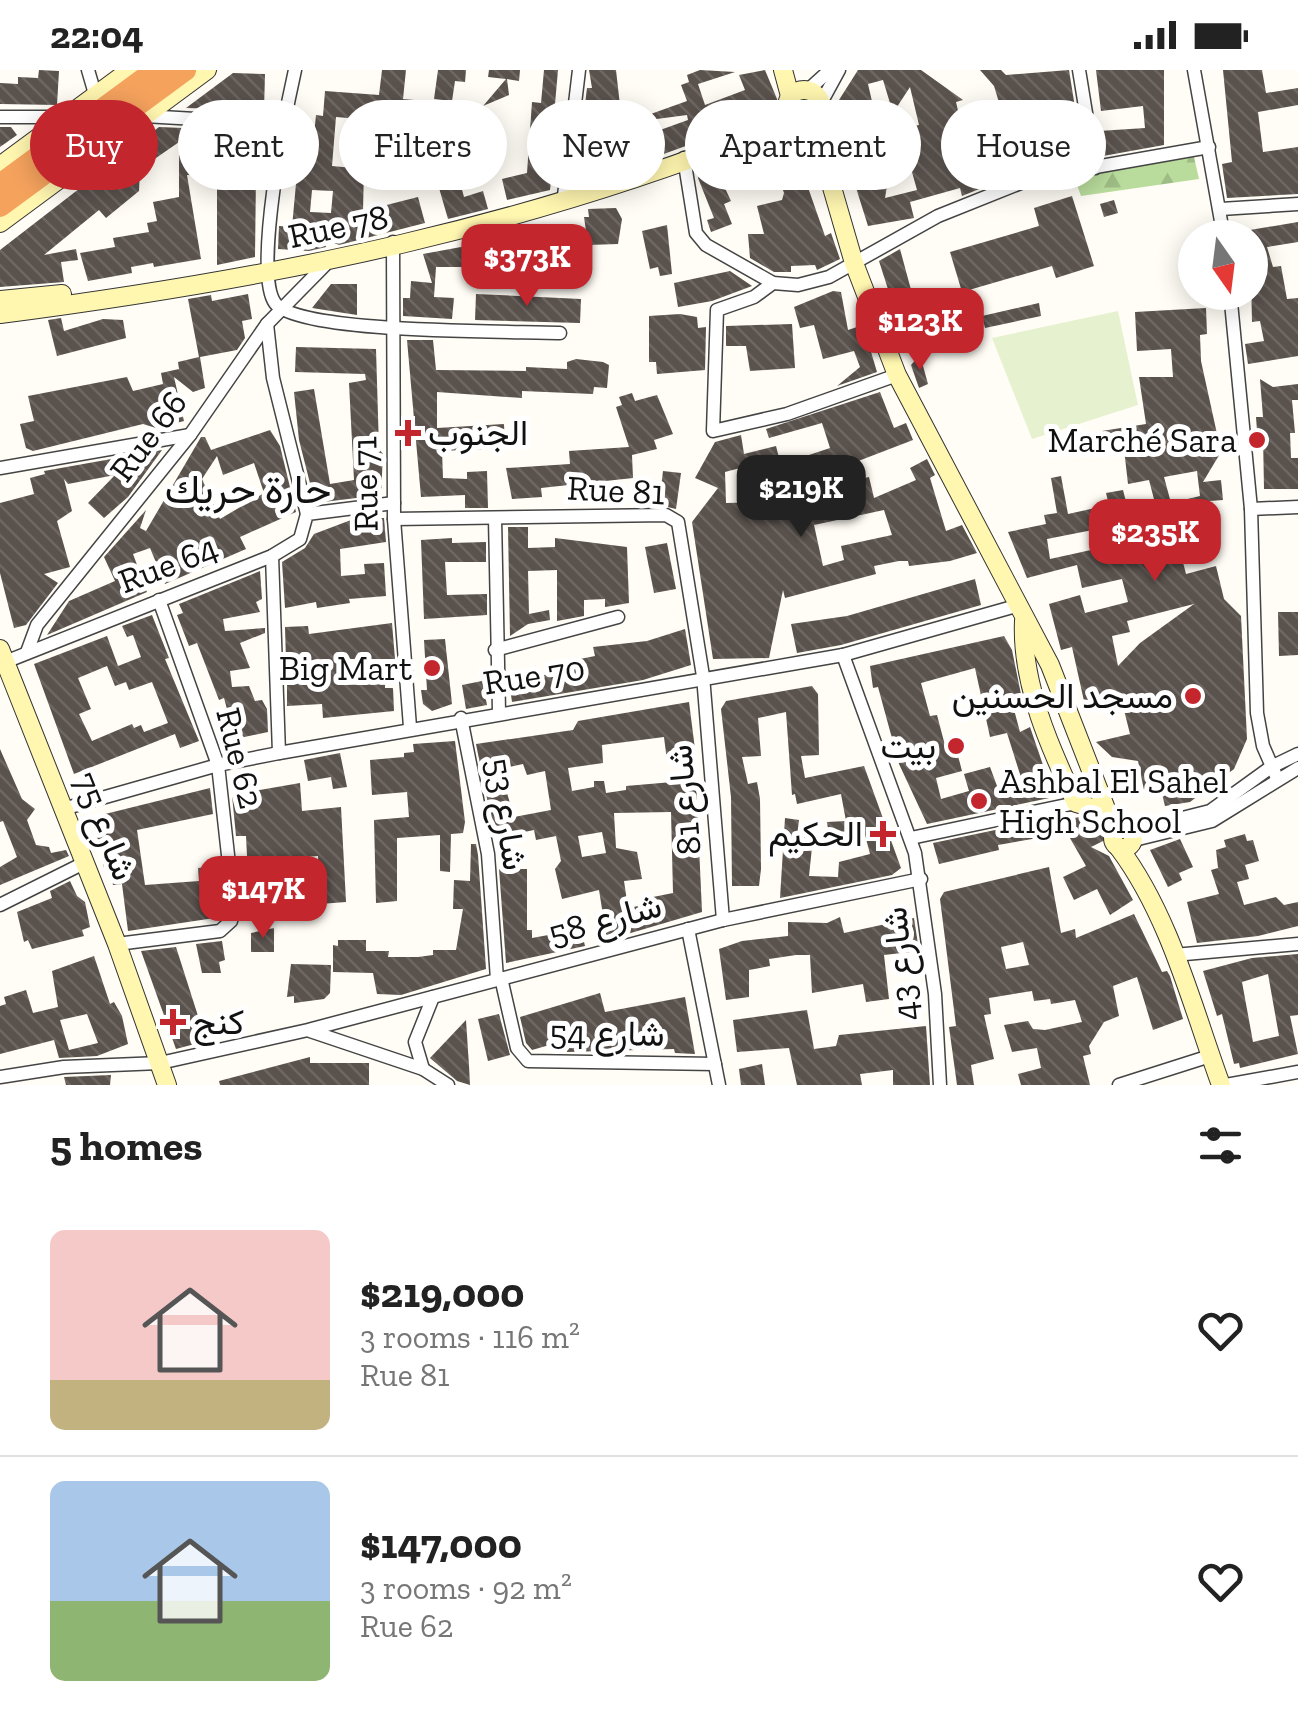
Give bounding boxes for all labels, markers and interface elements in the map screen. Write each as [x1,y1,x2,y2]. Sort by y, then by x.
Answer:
text: 22:04 [50,12,144,58]
chip: Buy [30,100,158,190]
chip: Rent [178,100,319,190]
chip: Filters [339,100,507,190]
chip: New [527,100,665,190]
chip: Apartment [685,100,921,190]
chip: House [941,100,1106,190]
street label: Rue 78 [284,195,392,257]
north arrow [1178,220,1268,310]
map controls [1178,220,1268,310]
pin: $373K [457,224,597,309]
text: $373K [483,237,571,275]
pin: $123K [850,288,990,373]
text: $123K [878,301,962,339]
street label: Rue 66 [100,382,196,490]
place label: الجنوب [428,412,528,455]
place label: Marché Sara [1048,419,1237,461]
marker: الجنوب [397,422,419,444]
marker: Marché Sara [1246,429,1268,451]
street label: Rue 71 [343,436,387,532]
pin: $219K [731,455,871,540]
district label: حارة حريك [165,465,331,514]
street label: Rue 81 [566,466,666,514]
text: $219K [759,468,843,506]
pin: $235K [1085,499,1225,584]
text: $235K [1111,512,1199,550]
street label: Rue 64 [112,526,224,602]
street label: Rue 70 [480,646,588,704]
place label: Big Mart [279,647,412,689]
marker: Big Mart [421,657,443,679]
place label: مسجد الحسنين [952,675,1173,717]
marker: مسجد الحسنين [1182,685,1204,707]
street label: Rue 62 [207,703,273,813]
place label: بيت [880,725,936,767]
marker: بيت [945,735,967,757]
street label: شارع 81 [658,743,713,857]
street label: شارع 53 [474,755,537,874]
place label: Ashbal El Sahel High School [999,760,1228,842]
street label: شارع 75 [62,766,146,887]
marker: Ashbal El Sahel High School [968,790,990,812]
place label: الحكيم [768,813,863,857]
marker: الحكيم [872,823,894,845]
pin: $147K [193,856,333,941]
text: $147K [221,869,305,907]
street label: شارع 58 [544,884,667,957]
street label: شارع 43 [873,905,930,1023]
place label: كنج [193,1001,244,1046]
marker: كنج [162,1011,184,1033]
street label: شارع 54 [549,1011,665,1058]
icon: filters [1193,1118,1248,1173]
text: 5 homes [50,1120,203,1171]
text: $219,000 [360,1267,525,1318]
icon: home [130,1270,250,1390]
icon: heart [1193,1303,1248,1358]
text: 3 rooms · 116 m² [360,1318,580,1356]
text: Rue 81 [360,1356,450,1394]
text: $147,000 [360,1518,522,1569]
icon: home [130,1521,250,1641]
icon: heart [1193,1554,1248,1609]
text: 3 rooms · 92 m² [360,1569,572,1607]
text: Rue 62 [360,1607,453,1645]

